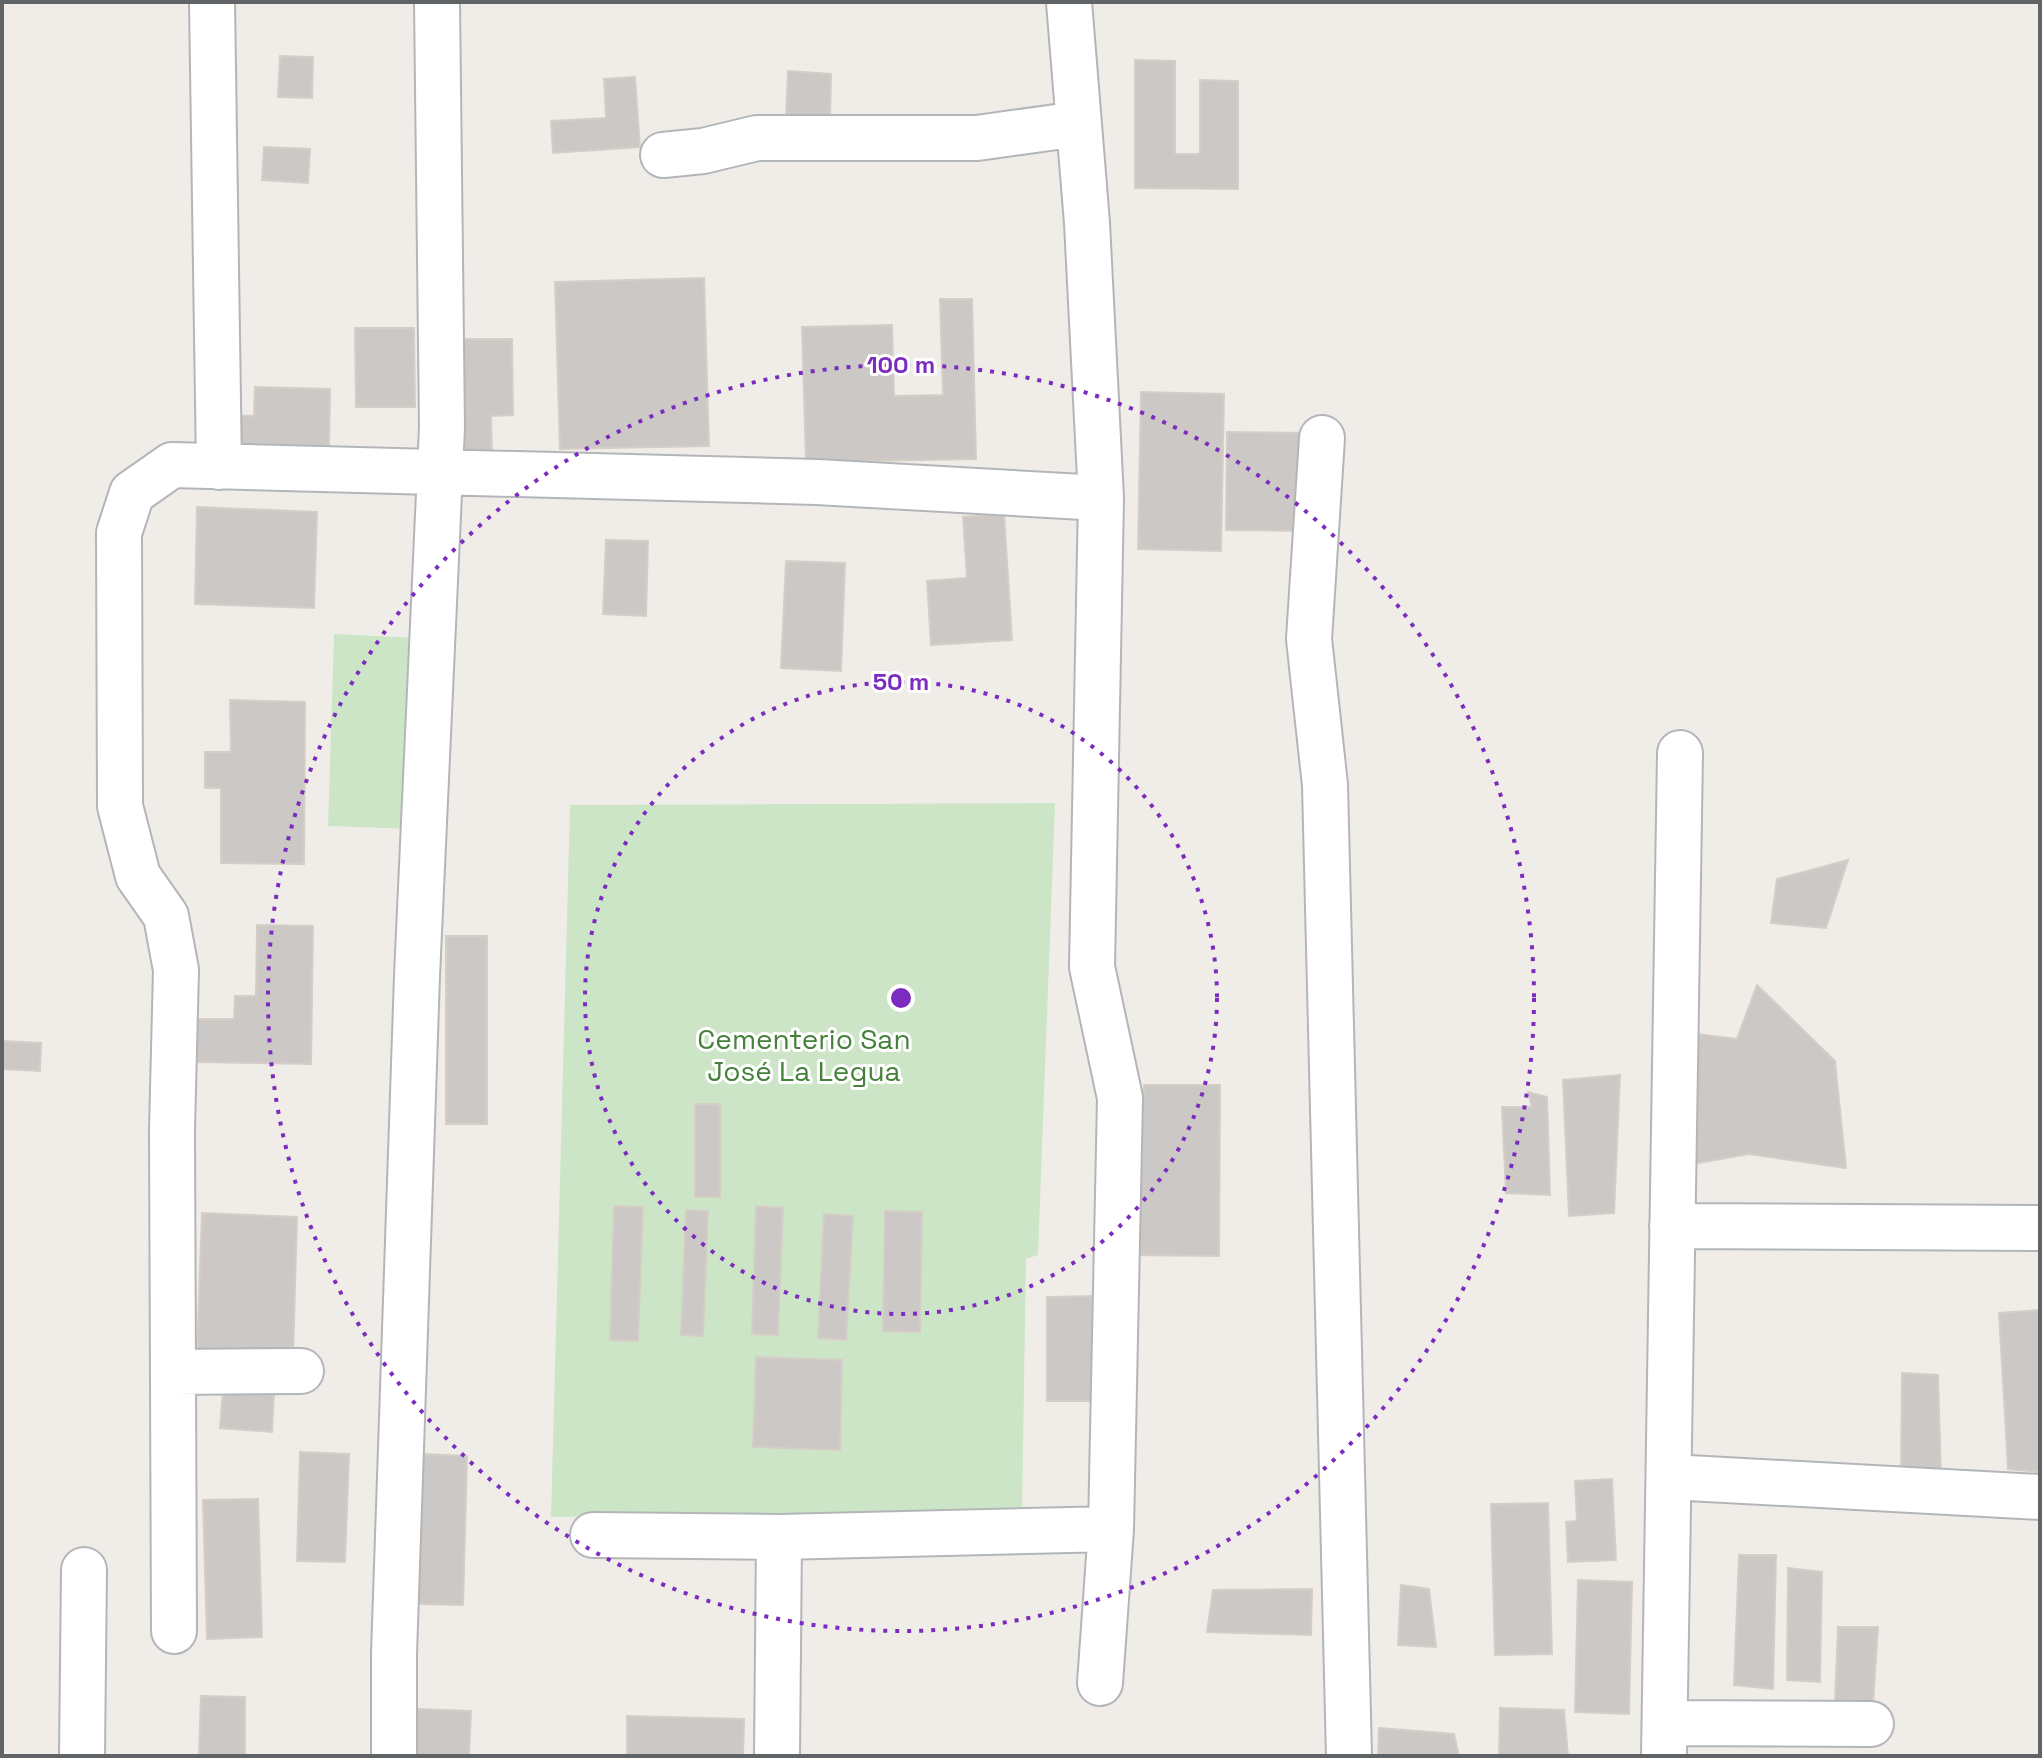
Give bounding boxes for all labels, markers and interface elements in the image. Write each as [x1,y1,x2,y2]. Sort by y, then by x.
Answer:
text: 100 m [867,349,935,380]
text: 50 m [873,666,929,697]
centre of rings [887,984,915,1012]
park label: Cementerio San José La Legua [697,1021,911,1089]

